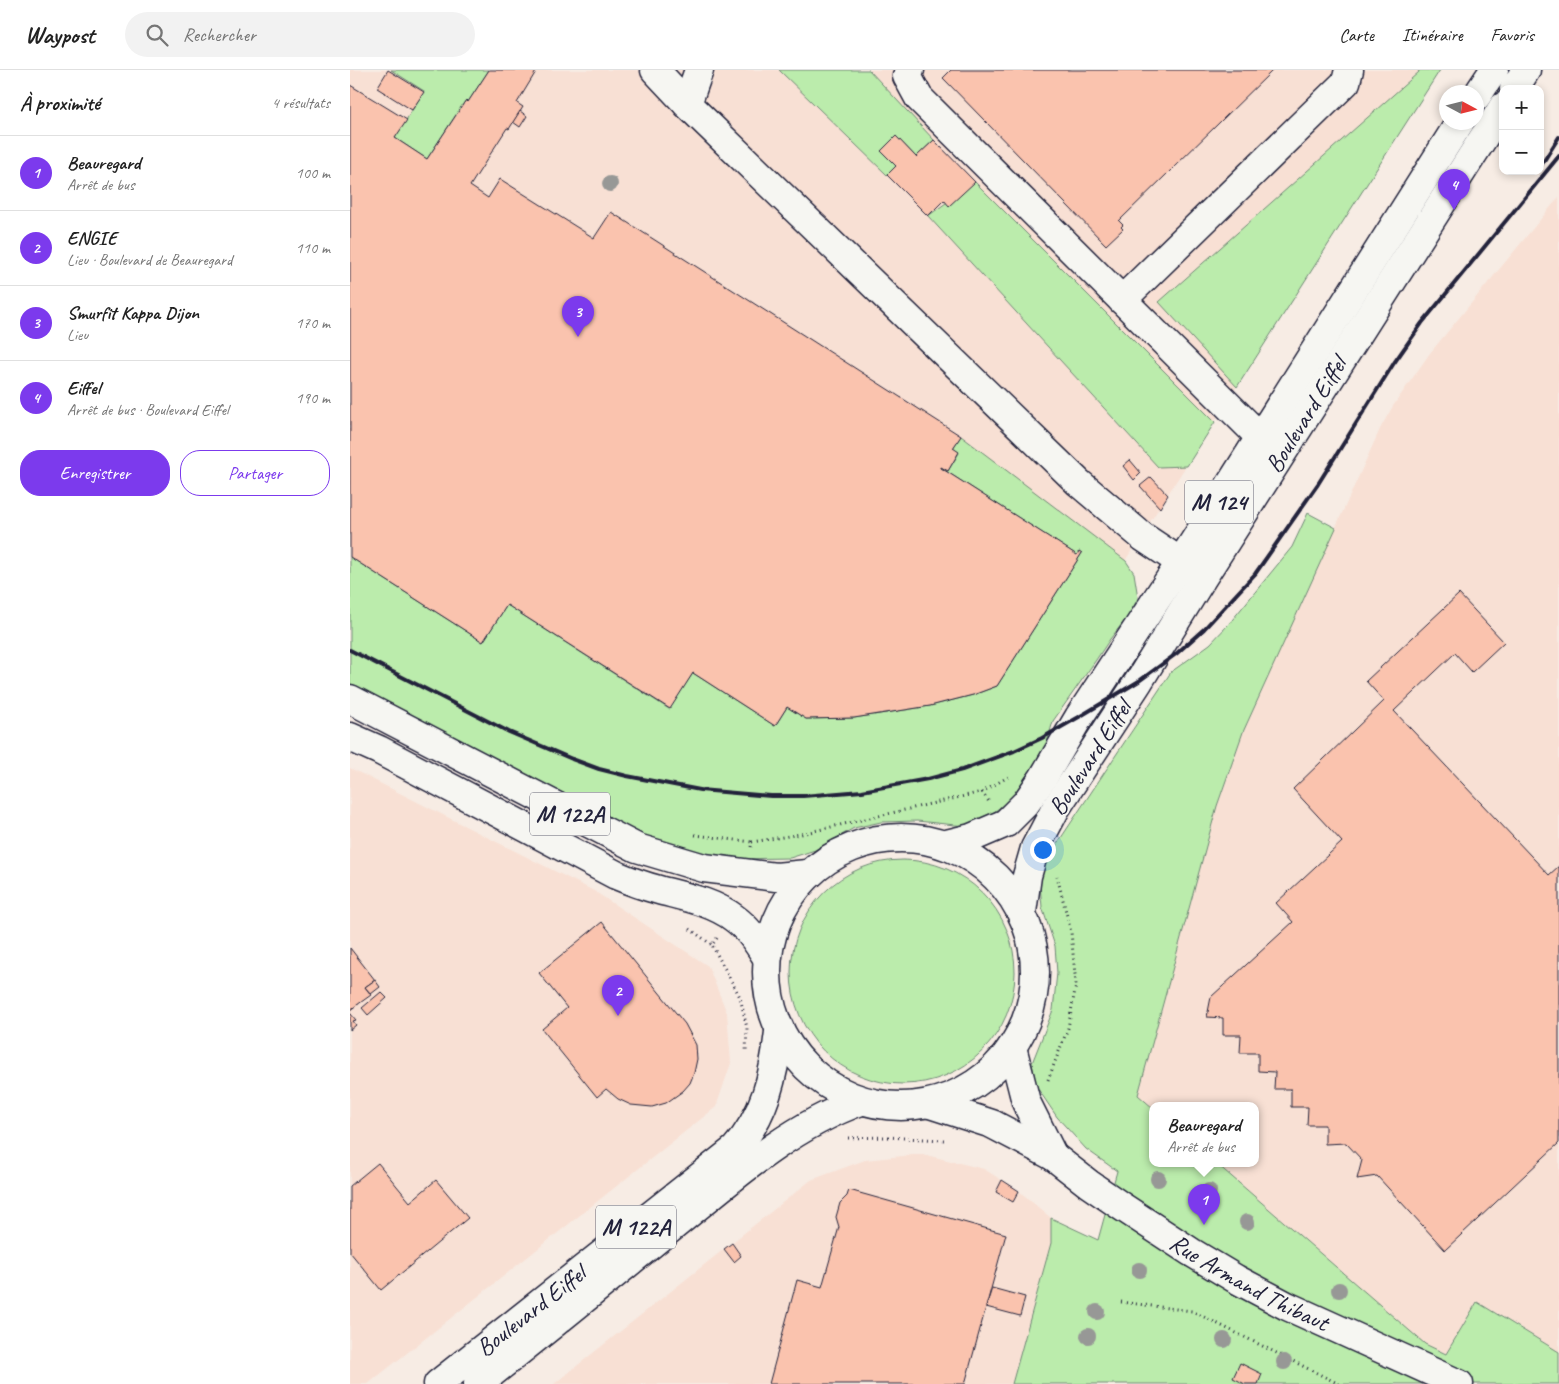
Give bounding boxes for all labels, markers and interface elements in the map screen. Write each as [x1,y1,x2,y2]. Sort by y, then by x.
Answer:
search box [125,12,475,57]
text: Waypost [25,20,95,50]
icon: search [143,21,171,49]
text: Rechercher [183,23,256,47]
text: Carte [1339,24,1374,46]
text: Itinéraire [1402,24,1463,46]
text: Favoris [1491,24,1534,46]
north arrow [1439,85,1484,130]
map controls [1499,85,1544,175]
button: + [1499,85,1544,130]
text: À proximité [20,90,100,116]
text: 4 résultats [271,93,330,113]
button: − [1499,130,1544,175]
text: Beauregard [67,151,140,175]
text: 1 [32,163,40,183]
text: 100 m [296,163,330,183]
pin: 4 [1438,169,1470,210]
text: Arrêt de bus [67,175,134,195]
text: ENGIE [67,226,117,250]
text: 2 [32,238,40,258]
text: 110 m [296,238,330,258]
text: Lieu · Boulevard de Beauregard [67,250,232,270]
pin: 3 [562,296,594,337]
text: Smurfit Kappa Dijon [67,301,199,325]
text: 3 [32,313,40,333]
text: 170 m [296,313,330,333]
text: Lieu [67,325,88,345]
street label: Boulevard Eiffel [1258,347,1357,479]
text: Eiffel [67,376,100,400]
text: 4 [32,388,40,408]
text: 190 m [296,388,330,408]
text: Arrêt de bus · Boulevard Eiffel [67,400,229,420]
button: Enregistrer [20,450,170,496]
button: Partager [180,450,330,496]
road number: M 124 [1185,481,1253,524]
street label: Boulevard Eiffel [1041,691,1141,821]
road number: M 122A [530,792,610,836]
your location [1030,837,1056,863]
pin: 2 [602,975,634,1016]
popup [1149,1102,1259,1167]
text: Beauregard [1167,1113,1241,1137]
text: Arrêt de bus [1167,1137,1235,1157]
pin: 1 [1188,1184,1220,1225]
road number: M 122A [596,1206,676,1248]
street label: Rue Armand Thibaut [1164,1226,1336,1340]
street label: Boulevard Eiffel [470,1255,596,1364]

